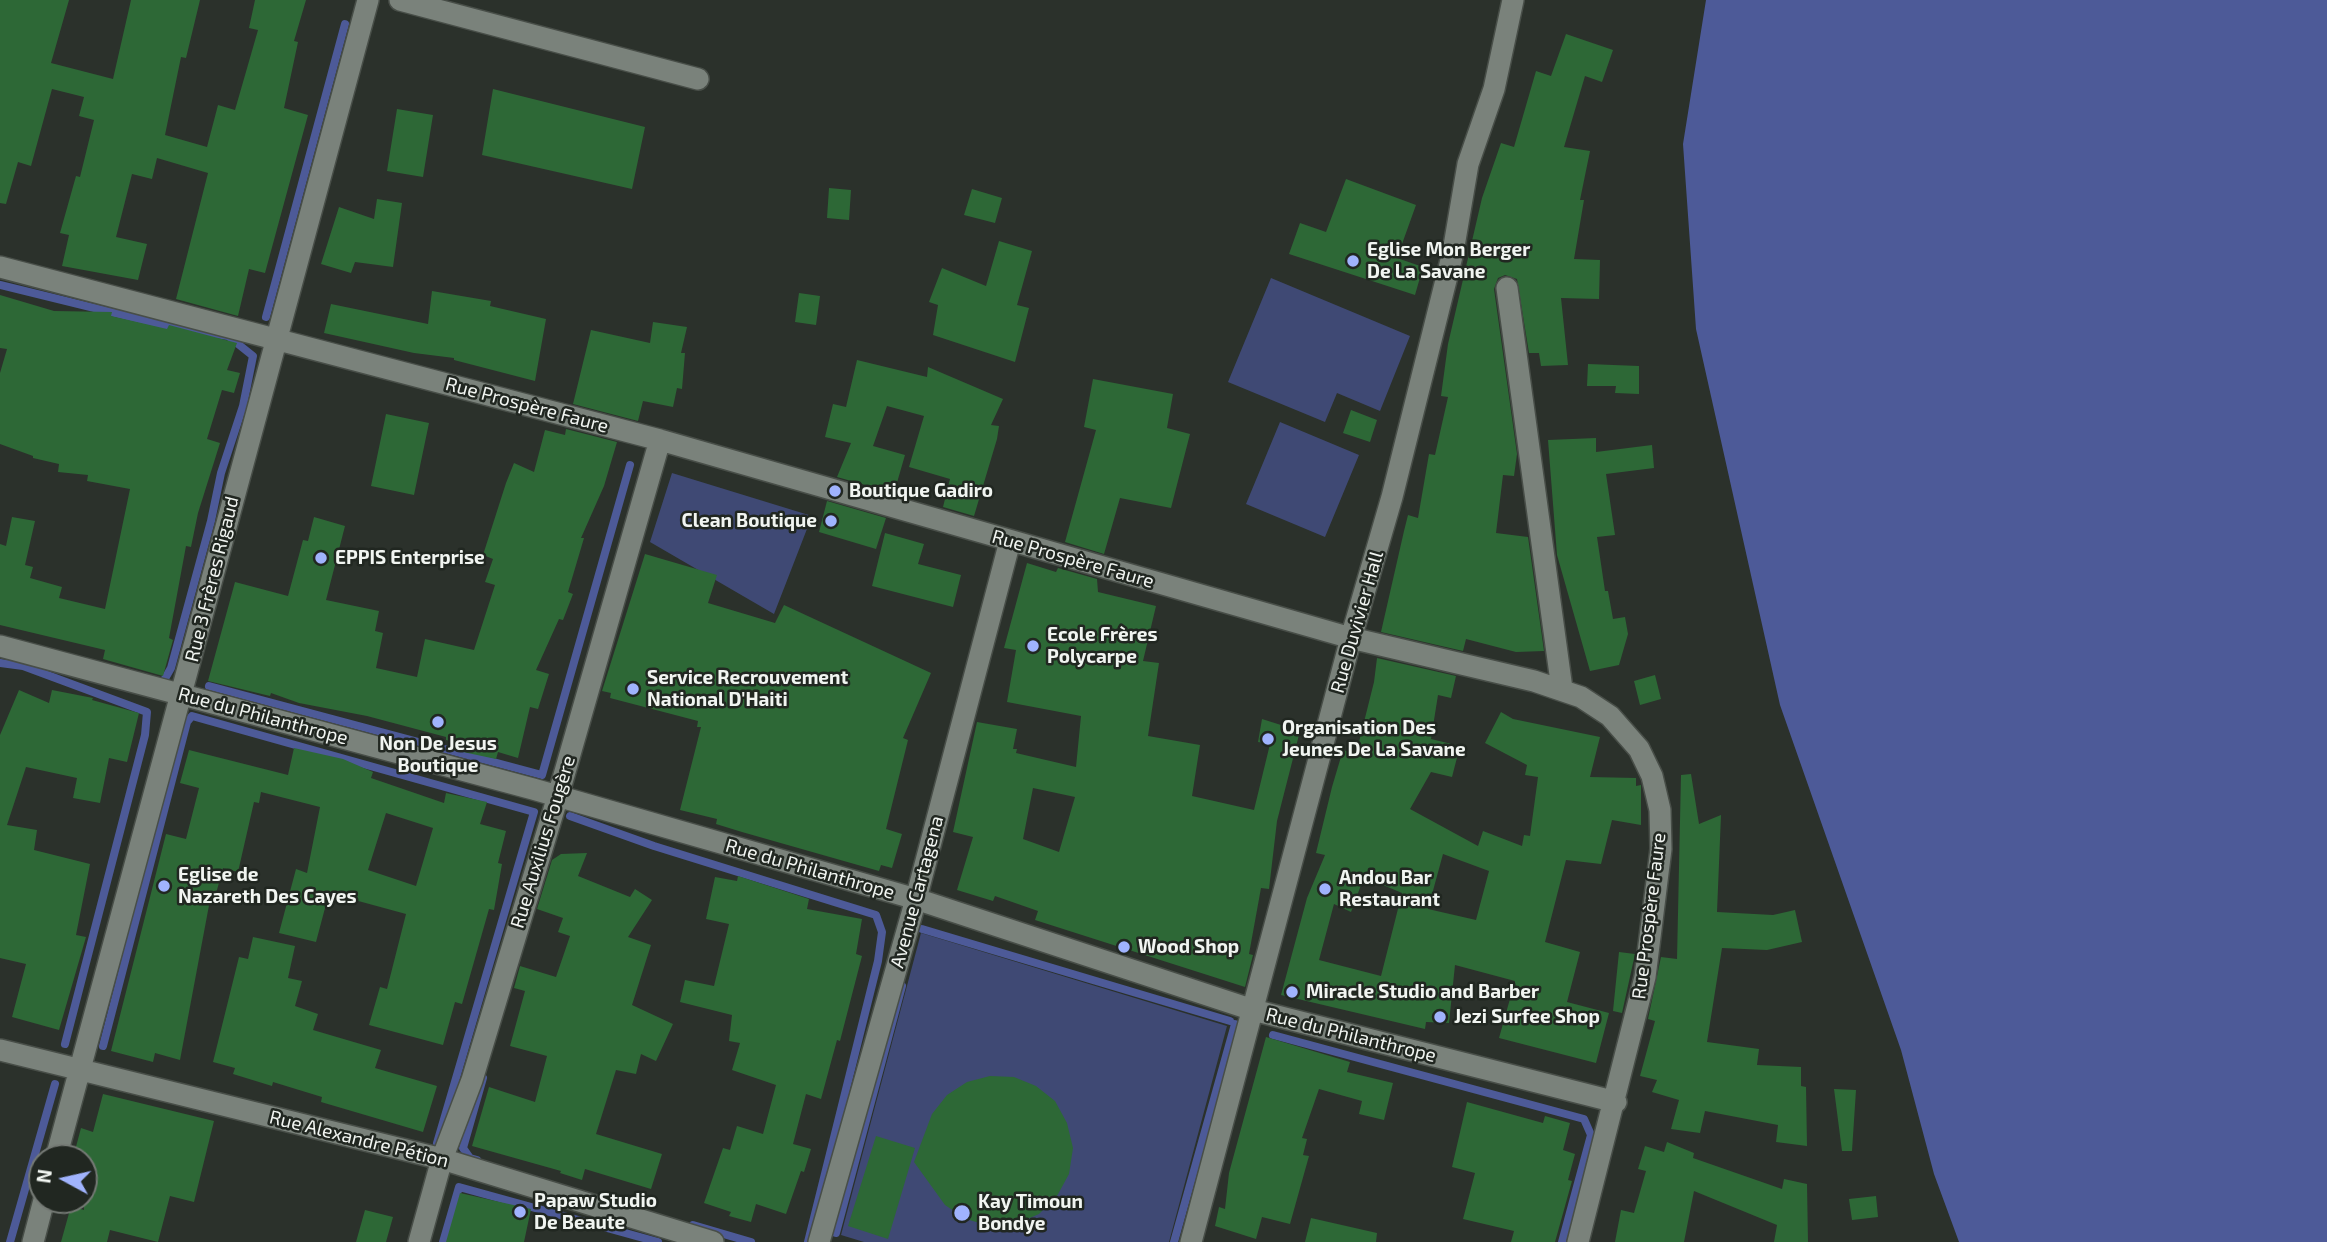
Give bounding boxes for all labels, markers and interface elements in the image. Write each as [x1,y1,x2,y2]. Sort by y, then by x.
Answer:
place label: Eglise Mon Berger De La Savane [1367,239,1530,283]
marker: Eglise Mon Berger De La Savane [1345,253,1361,269]
street label: Rue Prospère Faure [443,372,611,438]
place label: Boutique Gadiro [849,480,993,502]
marker: Boutique Gadiro [827,483,843,499]
street label: Rue 3 Frères Rigaud [180,494,244,664]
place label: Clean Boutique [682,510,817,532]
marker: Clean Boutique [823,513,839,529]
street label: Rue Prospère Faure [989,525,1157,593]
place label: EPPIS Enterprise [335,547,485,569]
street label: Rue Duvivier Hall [1326,548,1388,696]
marker: EPPIS Enterprise [313,550,329,566]
place label: Ecole Frères Polycarpe [1047,624,1157,668]
marker: Ecole Frères Polycarpe [1025,638,1041,654]
place label: Service Recrouvement National D'Haiti [647,667,848,711]
marker: Service Recrouvement National D'Haiti [625,681,641,697]
street label: Rue du Philanthrope [176,682,350,750]
marker: Non De Jesus Boutique [430,714,446,730]
place label: Organisation Des Jeunes De La Savane [1282,717,1466,761]
marker: Organisation Des Jeunes De La Savane [1260,731,1276,747]
place label: Non De Jesus Boutique [379,733,497,777]
street label: Rue Auxilius Fougère [506,753,580,931]
street label: Avenue Cartagena [886,813,948,971]
street label: Rue Prospère Faure [1627,831,1671,1001]
street label: Rue du Philanthrope [723,834,897,904]
place label: Eglise de Nazareth Des Cayes [178,864,357,908]
place label: Andou Bar Restaurant [1339,867,1440,911]
marker: Eglise de Nazareth Des Cayes [156,878,172,894]
marker: Andou Bar Restaurant [1317,881,1333,897]
place label: Wood Shop [1138,936,1239,958]
marker: Wood Shop [1116,939,1132,955]
place label: Miracle Studio and Barber [1306,981,1539,1003]
marker: Miracle Studio and Barber [1284,984,1300,1000]
street label: Rue du Philanthrope [1263,1003,1439,1067]
place label: Jezi Surfee Shop [1454,1006,1600,1028]
marker: Jezi Surfee Shop [1432,1009,1448,1025]
street label: Rue Alexandre Pétion [267,1106,451,1172]
north arrow [28,1144,98,1214]
text: N [31,1168,56,1185]
place label: Papaw Studio De Beaute [534,1190,657,1234]
place label: Kay Timoun Bondye [978,1191,1083,1235]
marker: Kay Timoun Bondye [952,1203,972,1223]
marker: Papaw Studio De Beaute [512,1204,528,1220]

